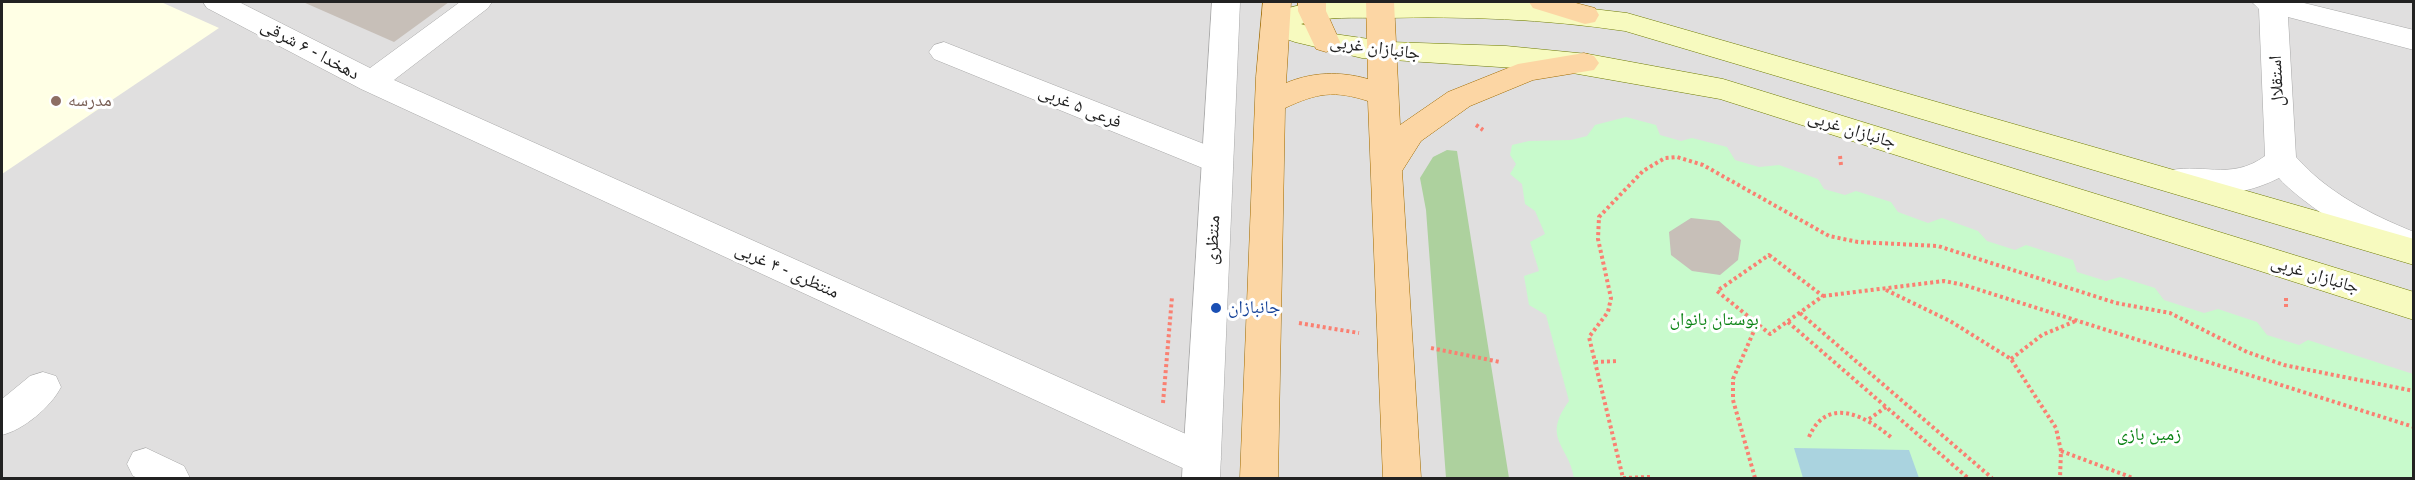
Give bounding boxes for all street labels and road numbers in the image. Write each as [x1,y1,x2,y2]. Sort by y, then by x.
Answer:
street label: دهخدا - ۶ شرقی [257,15,363,85]
street label: جانبازان غربی [1328,31,1422,65]
street label: استقلال [2265,55,2289,107]
street label: فرعی ۵ غربی [1035,81,1125,133]
street label: جانبازان غربی [1805,106,1899,154]
street label: منتظری [1201,215,1225,265]
street label: منتظری - ۴ غربی [732,239,842,303]
street label: جانبازان غربی [2268,251,2362,299]

